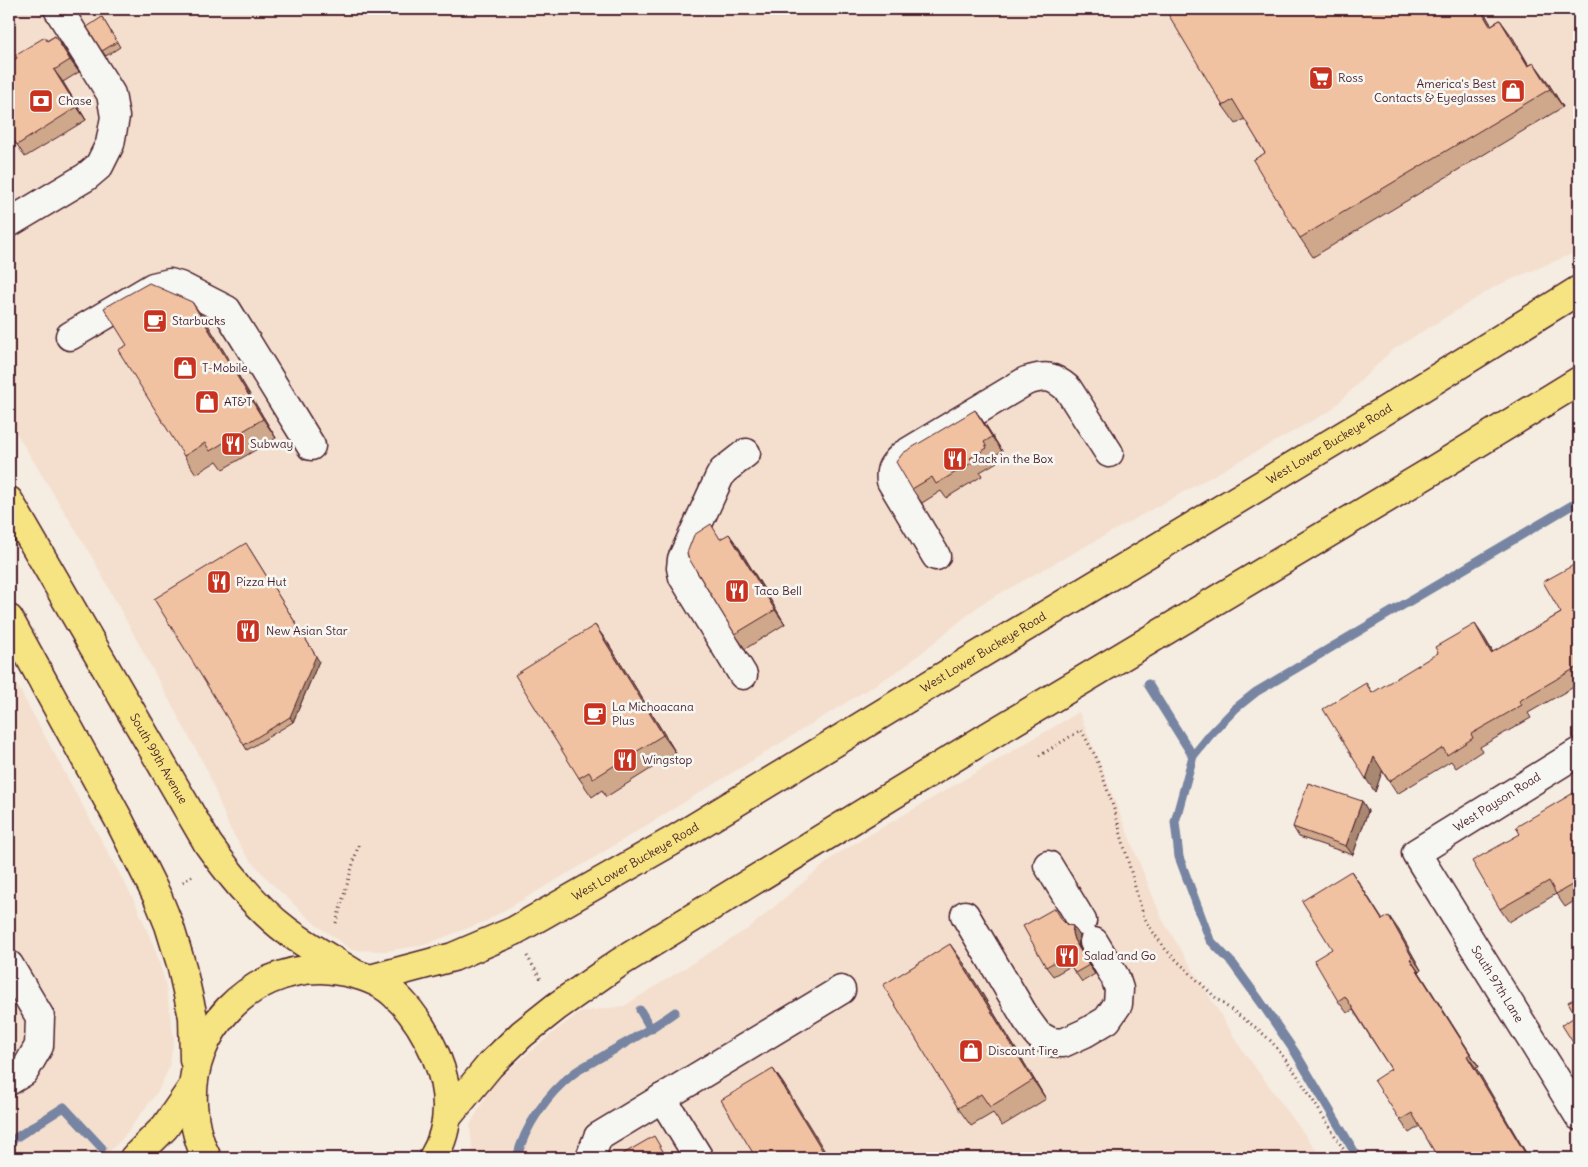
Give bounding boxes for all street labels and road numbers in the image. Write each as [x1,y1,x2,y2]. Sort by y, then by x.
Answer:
street label: West Lower Buckeye Road [1264,400,1395,487]
street label: West Lower Buckeye Road [918,608,1049,696]
street label: South 99th Avenue [127,711,191,806]
street label: West Payson Road [1450,769,1543,834]
street label: West Lower Buckeye Road [569,819,701,904]
street label: South 97th Lane [1468,943,1527,1025]

